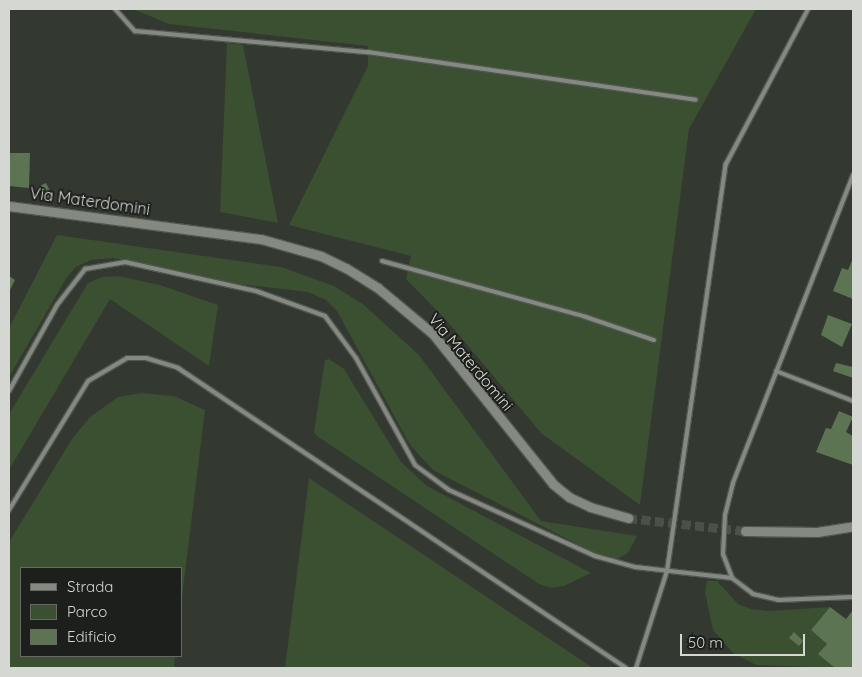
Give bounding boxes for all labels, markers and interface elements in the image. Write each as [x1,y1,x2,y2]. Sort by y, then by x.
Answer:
street label: Via Materdomini [29,183,151,219]
street label: Via Materdomini [425,309,517,415]
legend [20,567,182,657]
text: Strada [67,577,113,596]
text: Parco [67,602,107,621]
scale bar [682,624,807,656]
text: Edificio [67,627,116,646]
text: 50 m [688,633,723,652]

